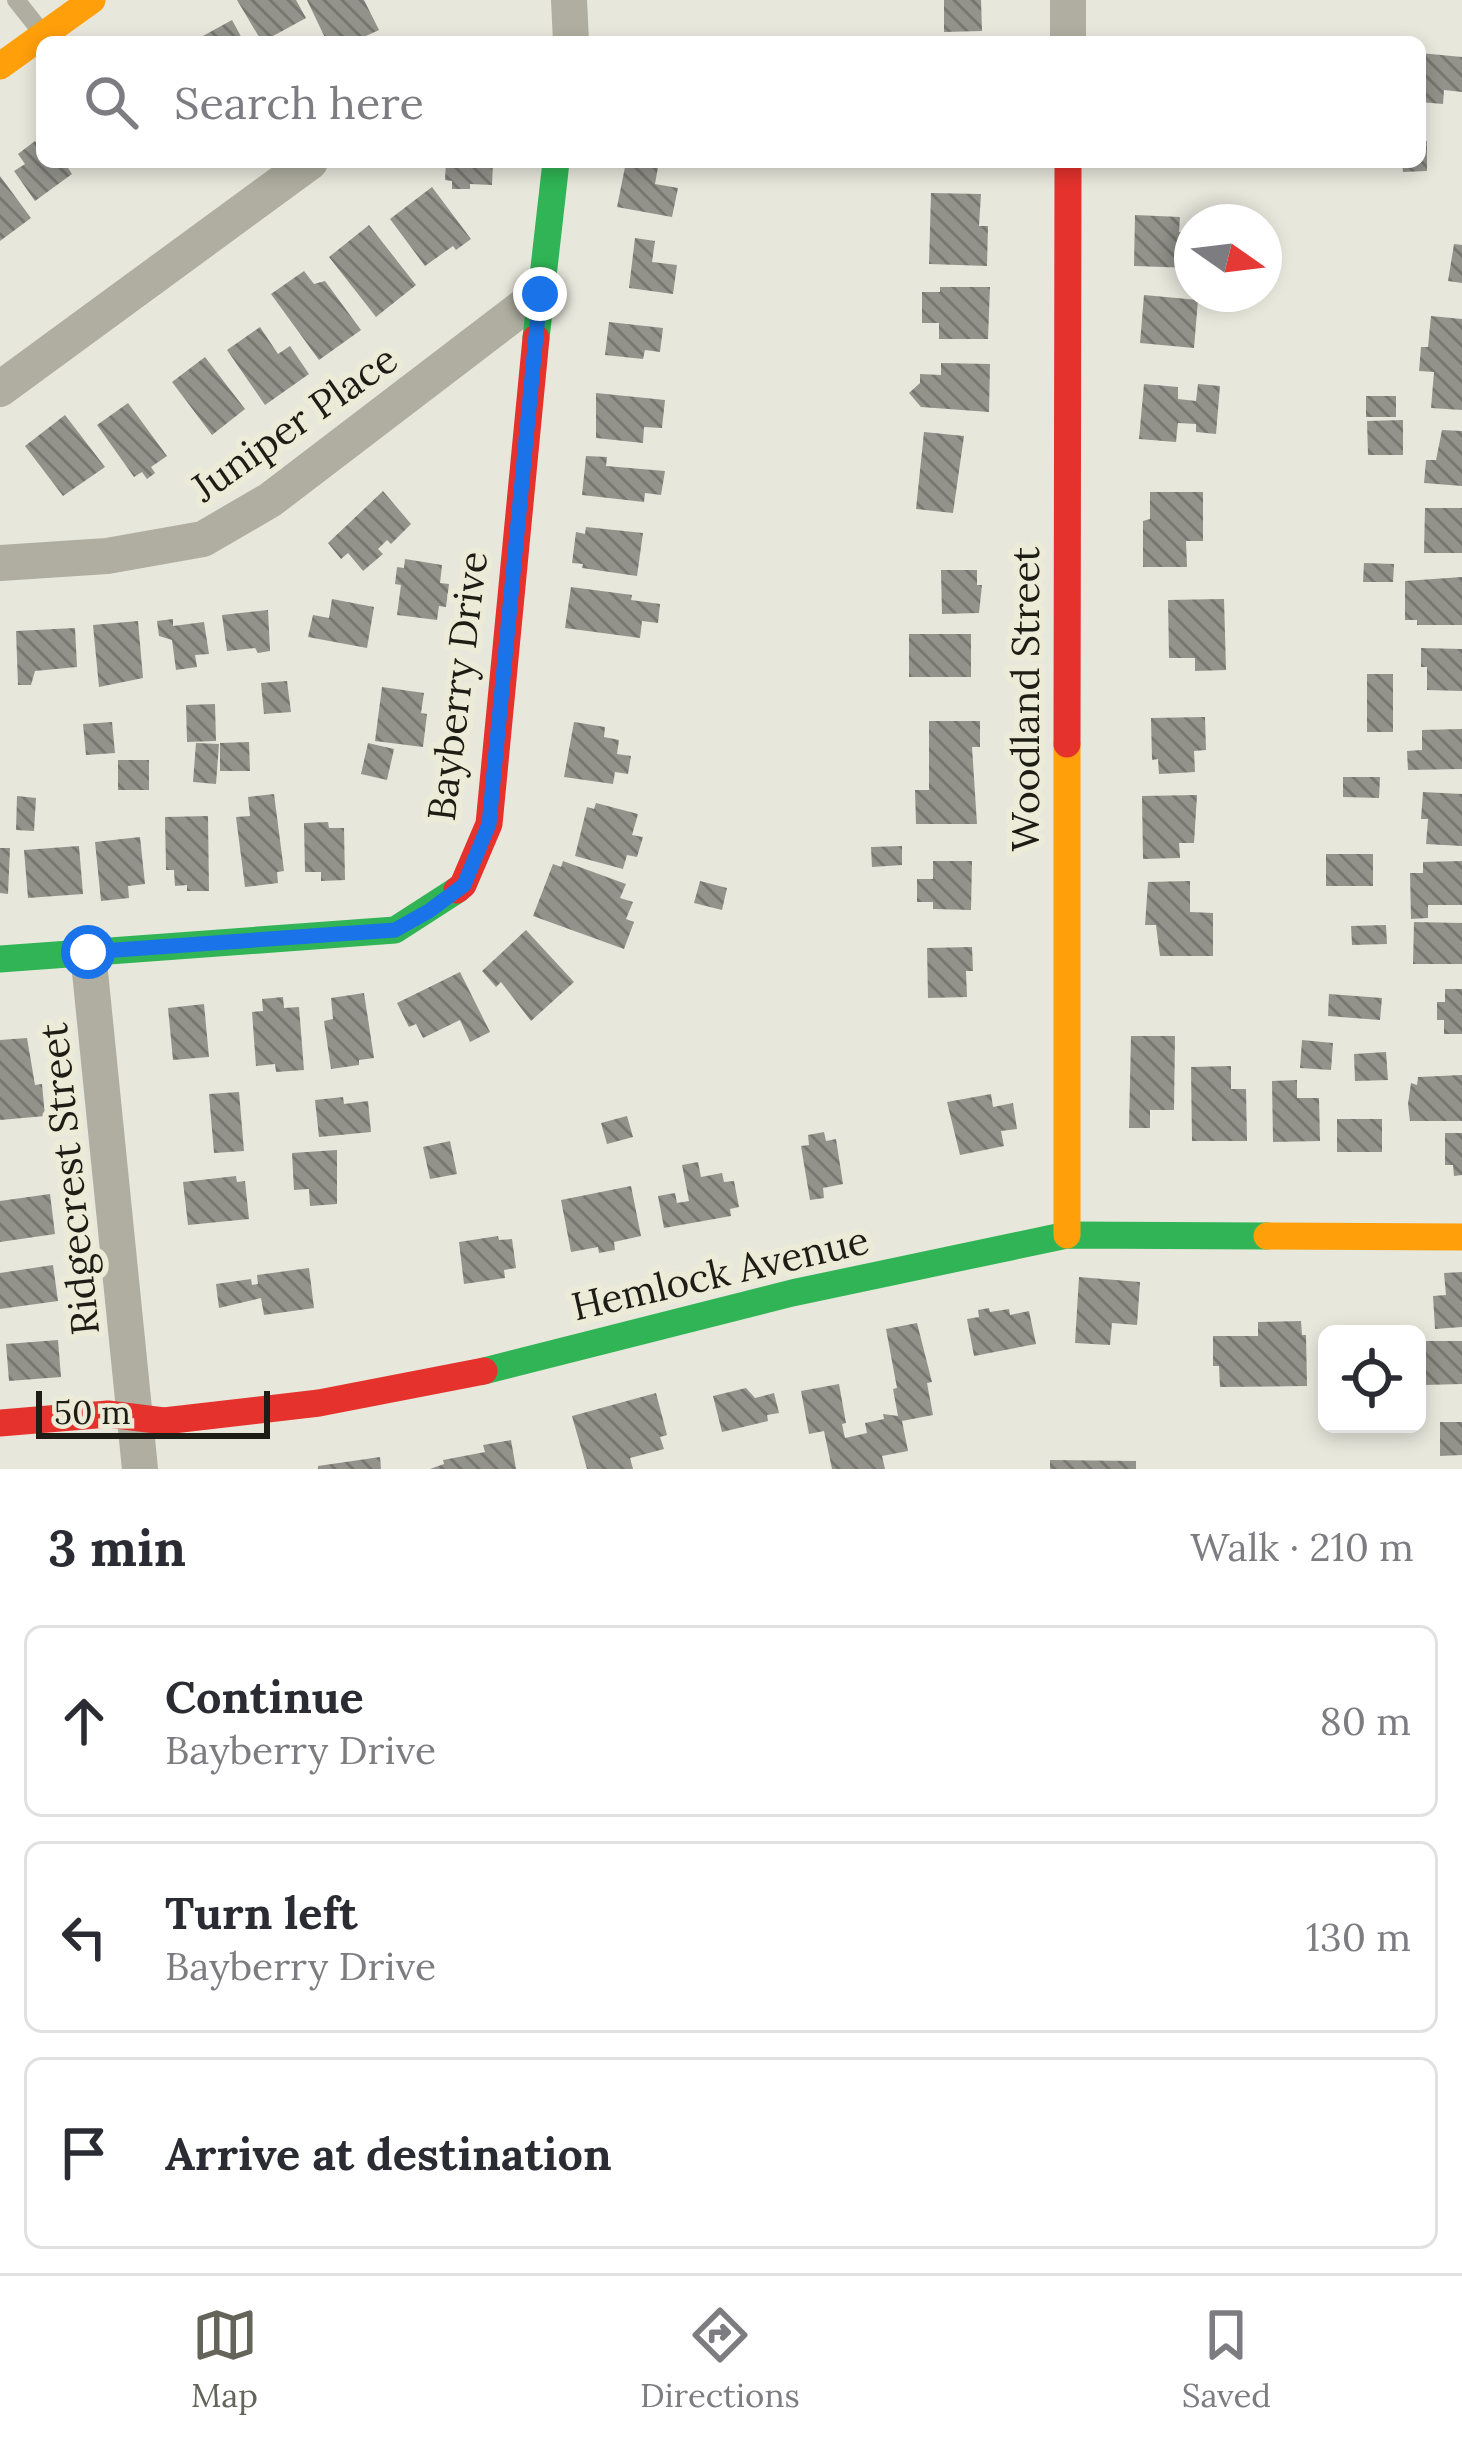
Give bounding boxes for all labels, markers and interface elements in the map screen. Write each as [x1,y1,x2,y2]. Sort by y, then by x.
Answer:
search box [36,36,1426,168]
icon: search [78,69,144,135]
text: Search here [174,74,424,131]
north arrow [1174,204,1282,312]
route end [513,267,567,321]
street label: Juniper Place [181,334,407,513]
street label: Woodland Street [1000,547,1050,851]
street label: Bayberry Drive [416,548,498,824]
route start [61,925,115,979]
street label: Ridgecrest Street [28,1020,110,1338]
street label: Hemlock Avenue [567,1215,873,1331]
map controls [1318,1325,1426,1433]
button: locate [1318,1325,1426,1433]
scale bar [36,1385,270,1438]
text: 50 m [54,1391,131,1433]
text: 3 min [48,1515,186,1580]
text: Walk · 210 m [1190,1522,1414,1572]
text: Continue [165,1668,364,1725]
icon: ahead [51,1688,117,1754]
text: 80 m [1320,1696,1411,1746]
text: Bayberry Drive [165,1725,436,1775]
text: Turn left [165,1884,358,1941]
icon: left [51,1904,117,1970]
text: 130 m [1306,1912,1411,1962]
text: Bayberry Drive [165,1941,436,1991]
icon: arrive [51,2120,117,2186]
text: Arrive at destination [165,2125,612,2182]
tab: Map [191,2302,258,2416]
tab: Directions [640,2302,800,2416]
tab: Saved [1182,2302,1271,2416]

